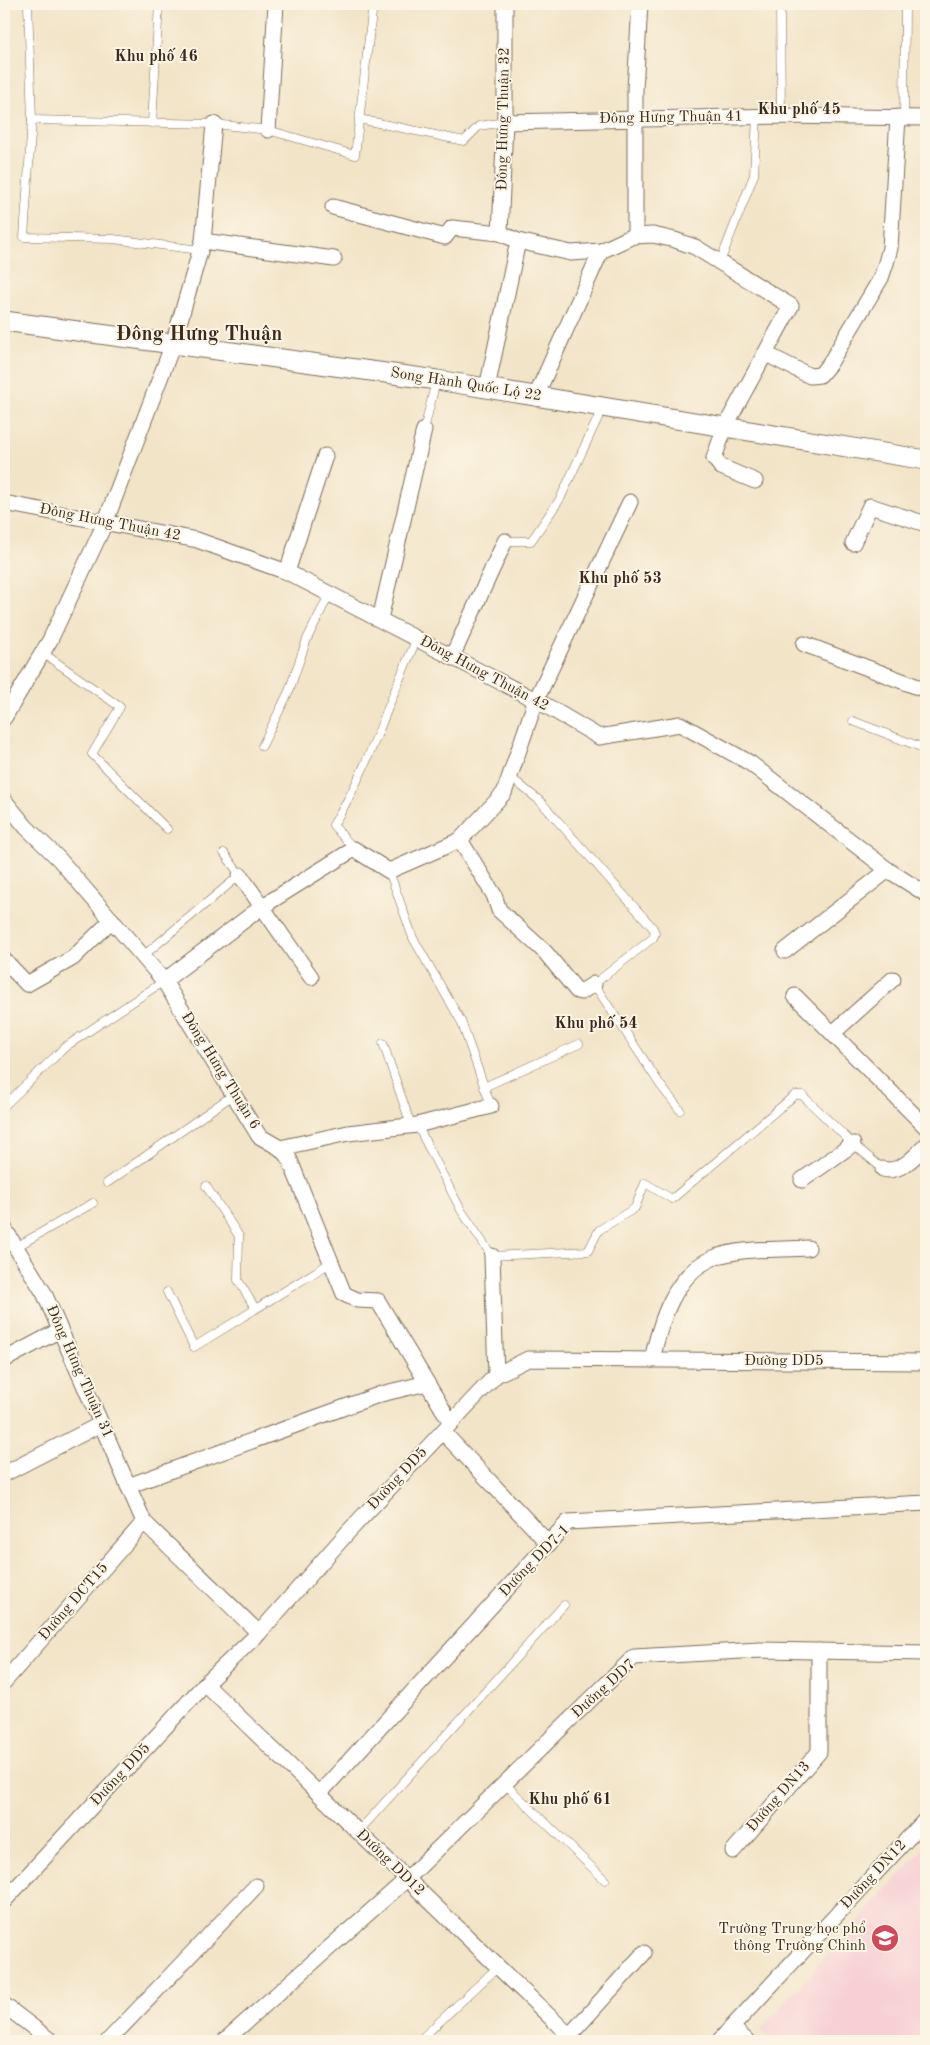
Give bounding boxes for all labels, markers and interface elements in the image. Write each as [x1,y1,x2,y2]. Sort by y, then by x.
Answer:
district label: Khu phố 46 [114,47,198,65]
street label: Đông Hưng Thuận 32 [495,47,513,191]
district label: Khu phố 45 [757,100,841,118]
street label: Đông Hưng Thuận 41 [599,109,743,127]
district label: Đông Hưng Thuận [116,325,282,345]
street label: Song Hành Quốc Lộ 22 [389,365,543,404]
street label: Đông Hưng Thuận 42 [38,502,182,544]
district label: Khu phố 53 [578,569,662,587]
street label: Đông Hưng Thuận 42 [417,634,551,714]
street label: Đông Hưng Thuận 6 [178,1010,262,1132]
district label: Khu phố 54 [554,1014,638,1032]
street label: Đông Hưng Thuận 31 [43,1303,115,1441]
street label: Đường DD5 [744,1354,824,1369]
street label: Đường DD5 [365,1445,431,1513]
street label: Đường DD7-1 [497,1522,573,1600]
street label: Đường DCT15 [36,1560,112,1644]
street label: Đường DD7 [569,1657,639,1721]
street label: Đường DD5 [88,1741,154,1809]
street label: Đường DN13 [744,1759,814,1835]
district label: Khu phố 61 [528,1790,612,1808]
street label: Đường DD12 [353,1827,427,1899]
street label: Đường DN12 [838,1838,910,1912]
place label: Trường Trung học phổ thông Trường Chinh [718,1920,866,1954]
school or university icon: Trường Trung học phổ thông Trường Chinh [870,1923,900,1953]

